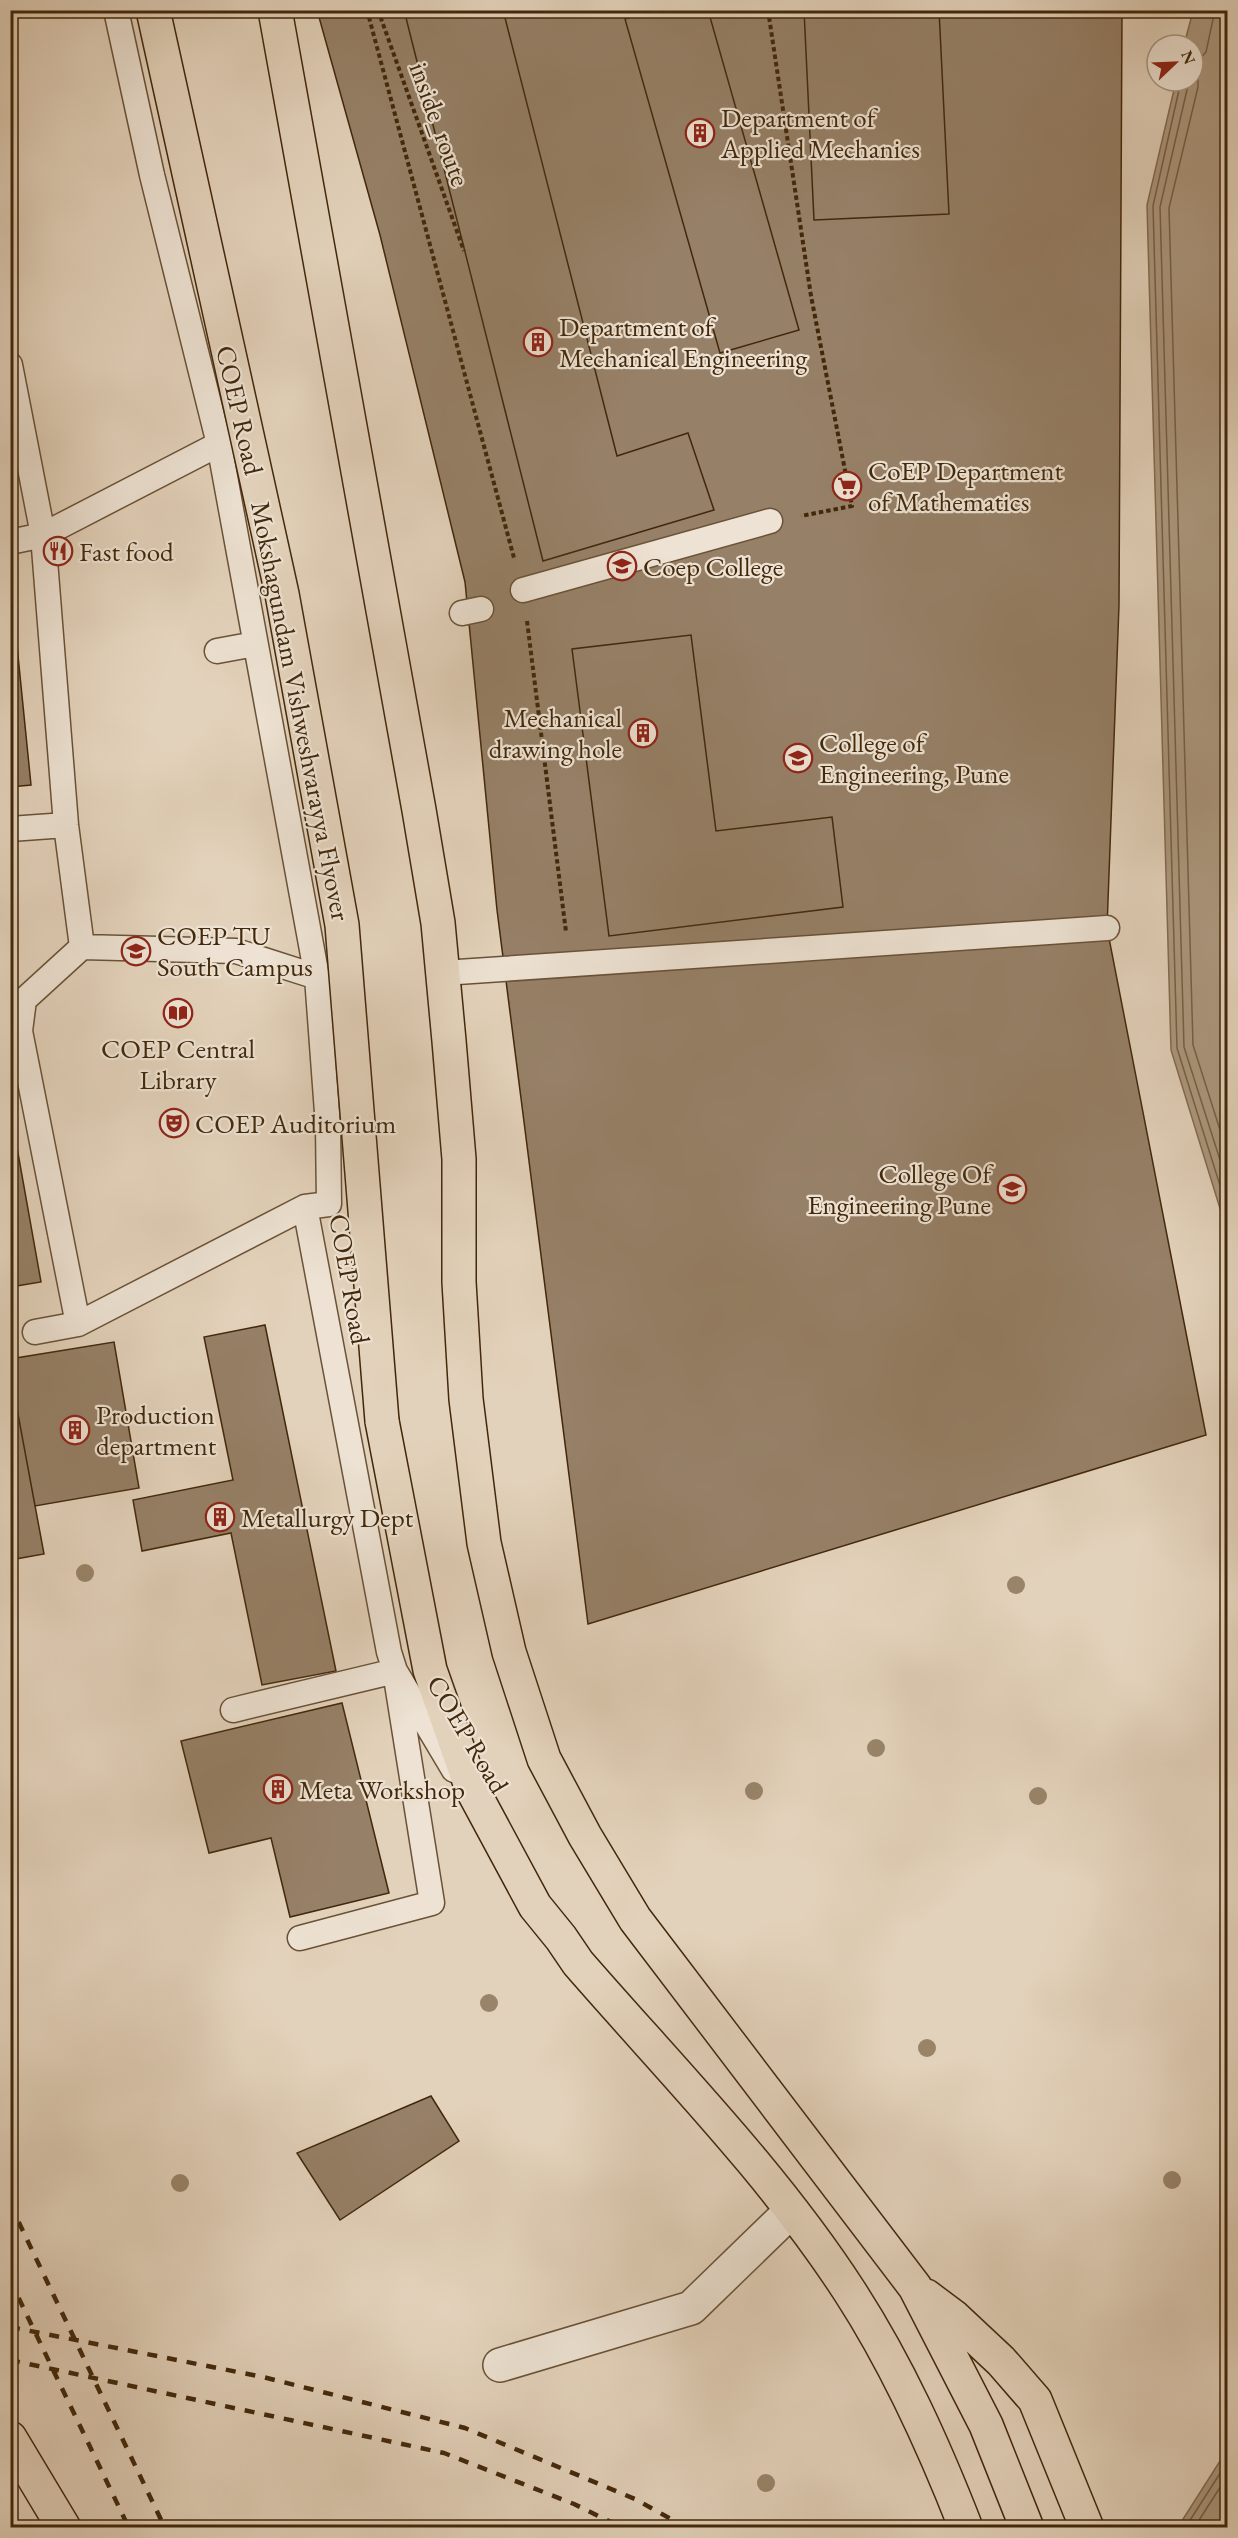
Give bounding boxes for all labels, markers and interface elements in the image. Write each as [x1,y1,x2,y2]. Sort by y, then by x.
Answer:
north arrow [1145,33,1205,93]
text: N [1176,47,1201,67]
street label: inside_route [401,57,479,191]
place label: Department of Applied Mechanics [720,100,920,166]
building icon: Department of Applied Mechanics [684,117,716,149]
place label: Department of Mechanical Engineering [559,309,808,375]
building icon: Department of Mechanical Engineering [522,326,554,358]
street label: COEP Road [208,342,272,478]
place label: CoEP Department of Mathematics [868,453,1063,519]
supermarket icon: CoEP Department of Mathematics [831,470,863,502]
street label: Mokshagundam Vishweshvarayya Flyover [243,498,359,924]
place label: Fast food [79,534,174,569]
restaurant icon: Fast food [42,535,74,567]
place label: Coep College [643,549,783,584]
school or university icon: Coep College [606,550,638,582]
place label: Mechanical drawing hole [489,700,622,766]
building icon: Mechanical drawing hole [627,717,659,749]
place label: College of Engineering, Pune [819,725,1009,791]
school or university icon: College of Engineering, Pune [782,742,814,774]
place label: COEP TU South Campus [157,918,313,984]
school or university icon: COEP TU South Campus [120,935,152,967]
library icon: COEP Central Library [162,997,194,1029]
place label: COEP Central Library [101,1031,255,1097]
place label: COEP Auditorium [195,1106,396,1141]
theatre icon: COEP Auditorium [158,1107,190,1139]
place label: College Of Engineering Pune [807,1156,994,1222]
school or university icon: College Of Engineering Pune [996,1173,1028,1205]
street label: COEP Road [321,1211,379,1347]
place label: Production department [96,1397,217,1463]
building icon: Production department [59,1414,91,1446]
place label: Metallurgy Dept [241,1500,414,1535]
building icon: Metallurgy Dept [204,1501,236,1533]
street label: COEP Road [419,1668,517,1800]
place label: Meta Workshop [299,1772,465,1807]
building icon: Meta Workshop [262,1773,294,1805]

